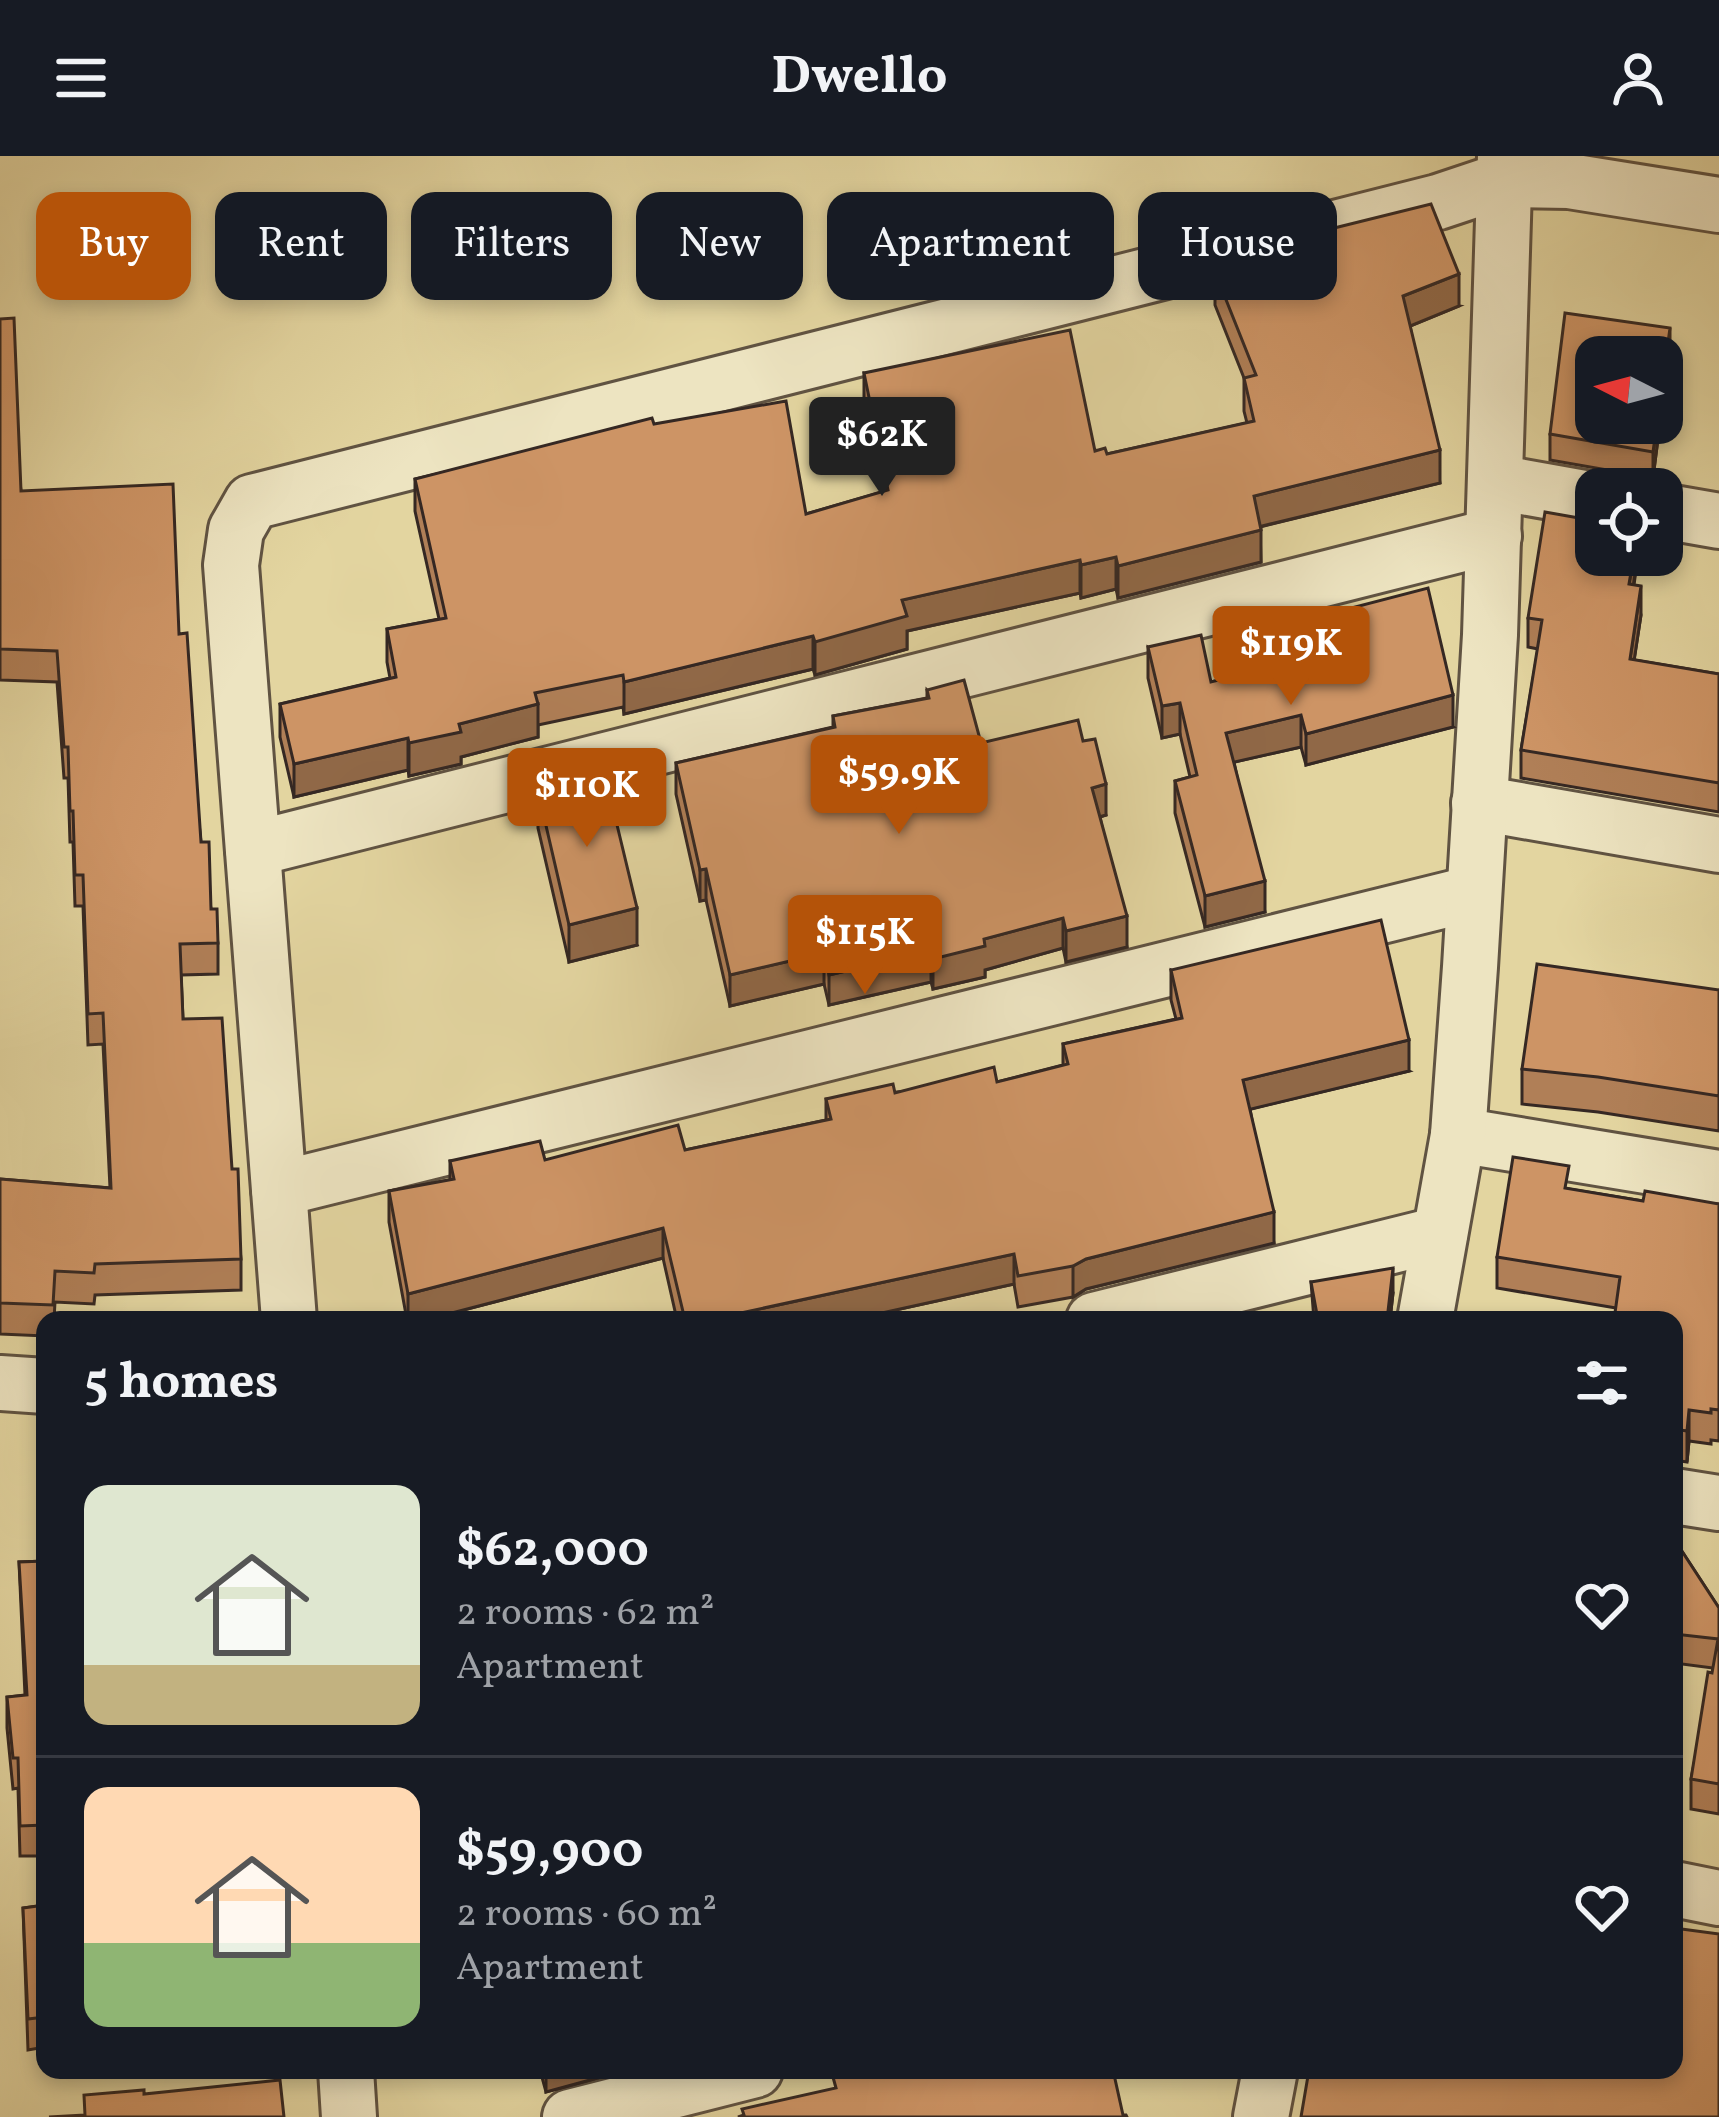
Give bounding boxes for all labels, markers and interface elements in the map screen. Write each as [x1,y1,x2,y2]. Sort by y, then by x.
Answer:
text: Dwello [771,41,948,116]
icon: menu [48,45,114,111]
icon: person [1605,45,1671,111]
chip: Buy [36,192,191,300]
chip: Rent [215,192,387,300]
chip: Filters [411,192,612,300]
chip: New [636,192,803,300]
chip: Apartment [827,192,1114,300]
chip: House [1138,192,1337,300]
north arrow [1575,336,1683,444]
map controls [1575,336,1683,576]
pin: $62K [811,397,953,499]
text: $62K [836,409,928,463]
button: locate [1575,468,1683,576]
pin: $119K [1207,606,1375,708]
text: $119K [1240,618,1342,672]
pin: $59.9K [801,735,997,837]
text: $59.9K [838,747,960,801]
pin: $110K [503,748,671,850]
text: $110K [534,760,640,814]
pin: $115K [781,895,949,997]
text: $115K [815,907,915,961]
text: 5 homes [84,1348,278,1419]
icon: filters [1569,1350,1635,1416]
text: $62,000 [456,1516,649,1587]
icon: home [180,1533,324,1677]
icon: heart [1569,1572,1635,1638]
text: 2 rooms · 62 m² [456,1587,714,1641]
text: Apartment [456,1641,644,1695]
text: $59,900 [456,1817,643,1888]
icon: home [180,1835,324,1979]
icon: heart [1569,1874,1635,1940]
text: 2 rooms · 60 m² [456,1888,717,1942]
text: Apartment [456,1942,644,1996]

